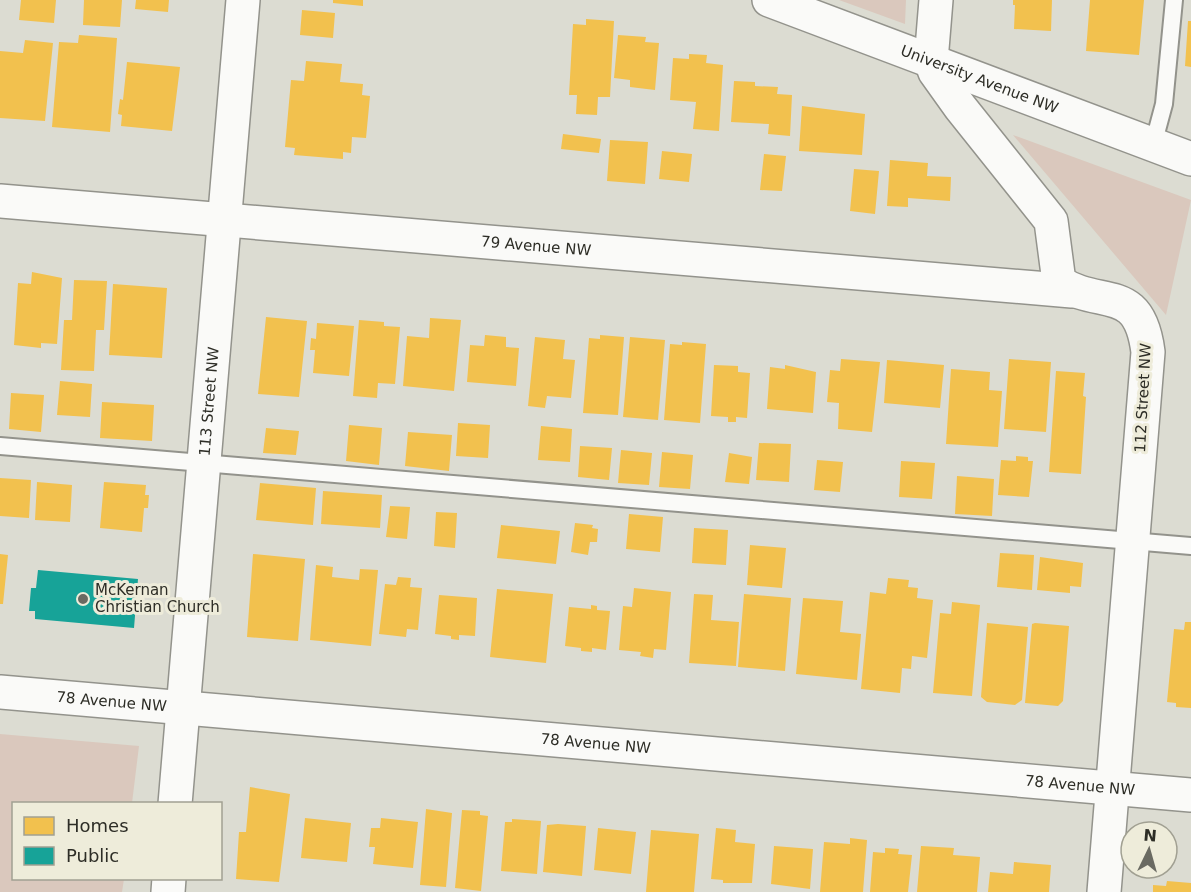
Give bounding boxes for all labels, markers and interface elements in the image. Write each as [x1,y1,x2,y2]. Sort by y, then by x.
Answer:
street label: University Avenue NW [898,41,1061,117]
street label: 79 Avenue NW [480,232,592,260]
street label: 112 Street NW [1131,343,1155,453]
street label: 113 Street NW [195,346,223,457]
place label: McKernan Christian Church [95,581,220,616]
marker: McKernan Christian Church [76,592,90,606]
street label: 78 Avenue NW [56,688,168,715]
street label: 78 Avenue NW [540,730,652,757]
street label: 78 Avenue NW [1024,772,1136,799]
legend [12,802,222,880]
text: Homes [66,815,129,836]
north arrow [1119,820,1179,880]
text: N [1143,826,1158,846]
text: Public [66,845,119,866]

